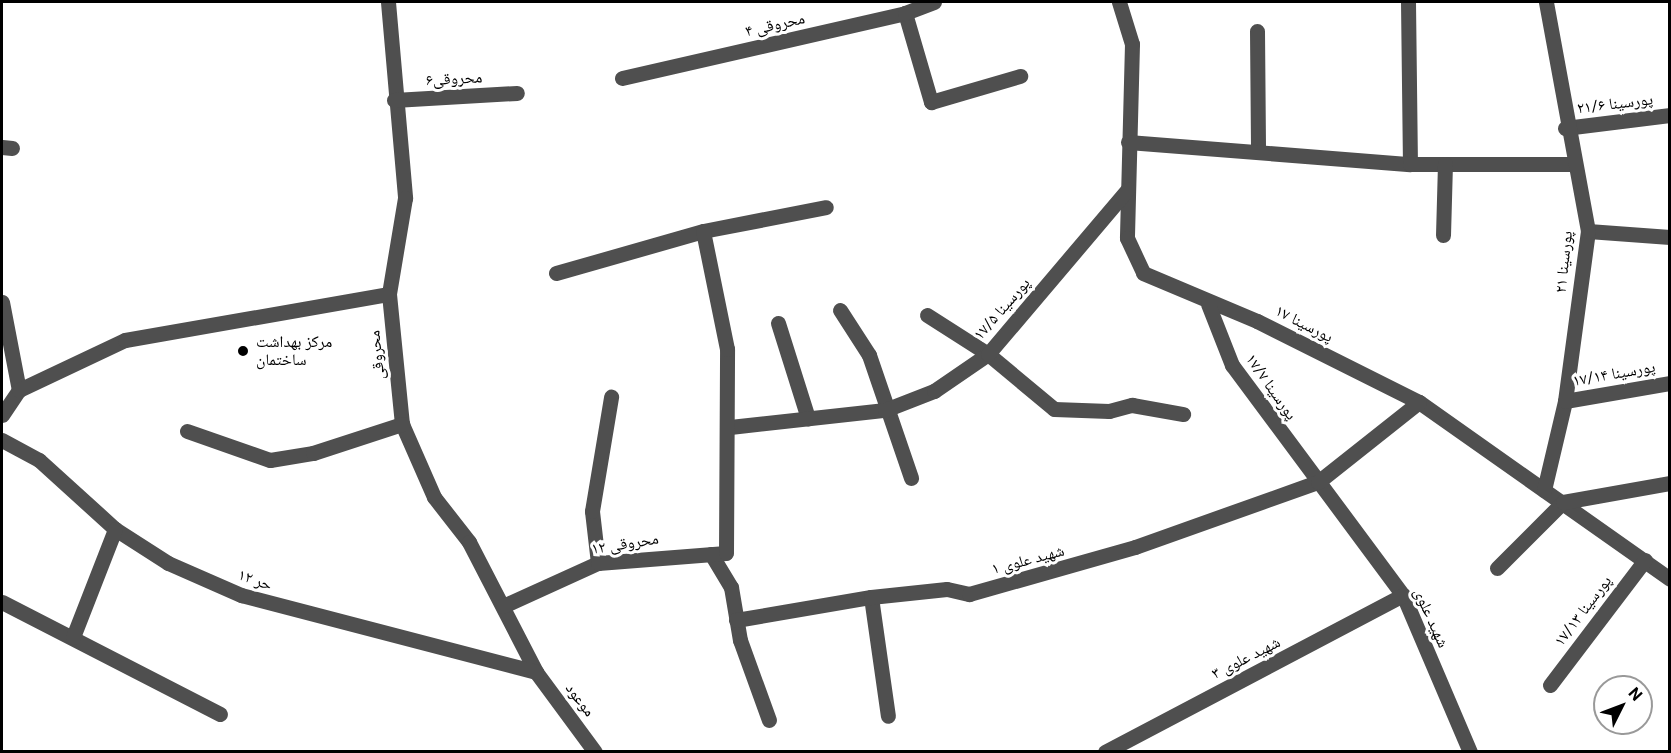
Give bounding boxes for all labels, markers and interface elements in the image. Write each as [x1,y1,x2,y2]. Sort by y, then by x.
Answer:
street label: محروقی ۴ [743,9,807,41]
street label: محروقی۶ [425,68,483,90]
street label: پورسینا ۲۱/۶ [1576,90,1654,118]
street label: پورسینا ۲۱ [1551,230,1577,294]
street label: پورسینا ۱۷/۵ [970,274,1034,344]
street label: پورسینا ۱۷ [1272,301,1336,347]
street label: محروقی [365,329,389,381]
place label: مرکز بهداشت ساختمان [256,332,332,370]
marker: مرکز بهداشت ساختمان [234,342,252,360]
street label: پورسینا ۱۷/۷ [1241,350,1301,424]
street label: پورسینا ۱۷/۱۴ [1571,357,1657,391]
street label: محروقی ۱۲ [590,529,660,559]
street label: شهید علوی ۱ [990,541,1066,579]
street label: حر ۱۲ [235,565,275,595]
street label: پورسینا ۱۷/۱۳ [1550,572,1616,650]
street label: شهید علوی [1409,585,1453,651]
street label: شهید علوی ۳ [1208,633,1284,683]
north arrow [1593,675,1653,735]
street label: موعود [561,679,599,721]
text: N [1624,683,1646,705]

